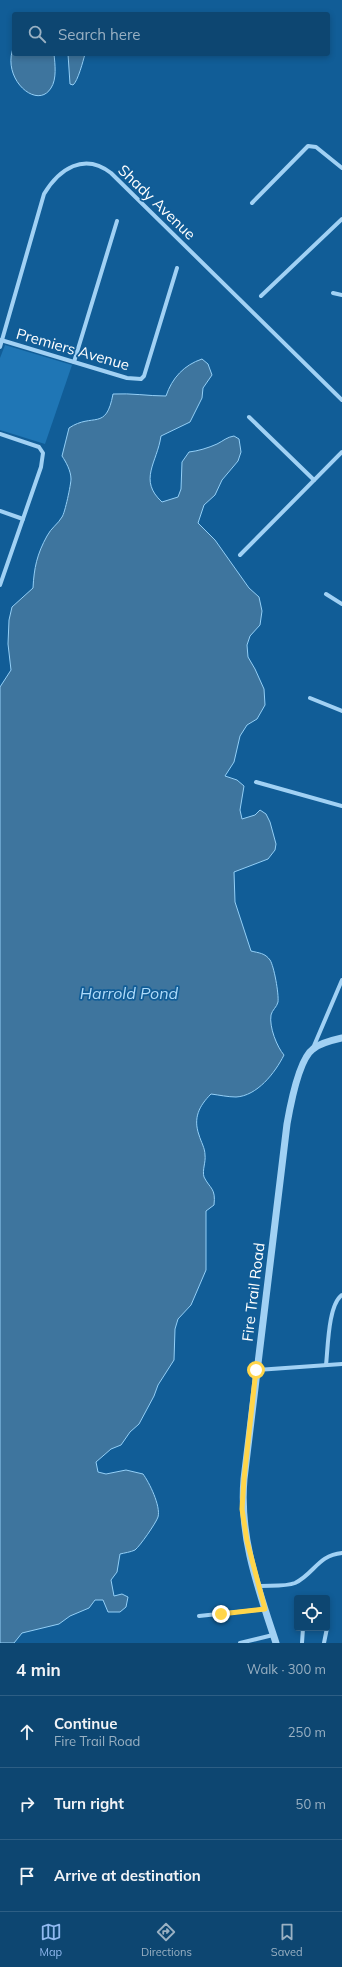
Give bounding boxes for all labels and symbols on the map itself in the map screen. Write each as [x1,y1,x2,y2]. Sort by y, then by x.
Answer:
street label: Shady Avenue [114,160,200,244]
street label: Premiers Avenue [14,324,132,374]
water label: Harrold Pond [80,983,179,1003]
street label: Fire Trail Road [238,1241,268,1343]
route start [247,1361,265,1379]
route end [212,1605,230,1623]

